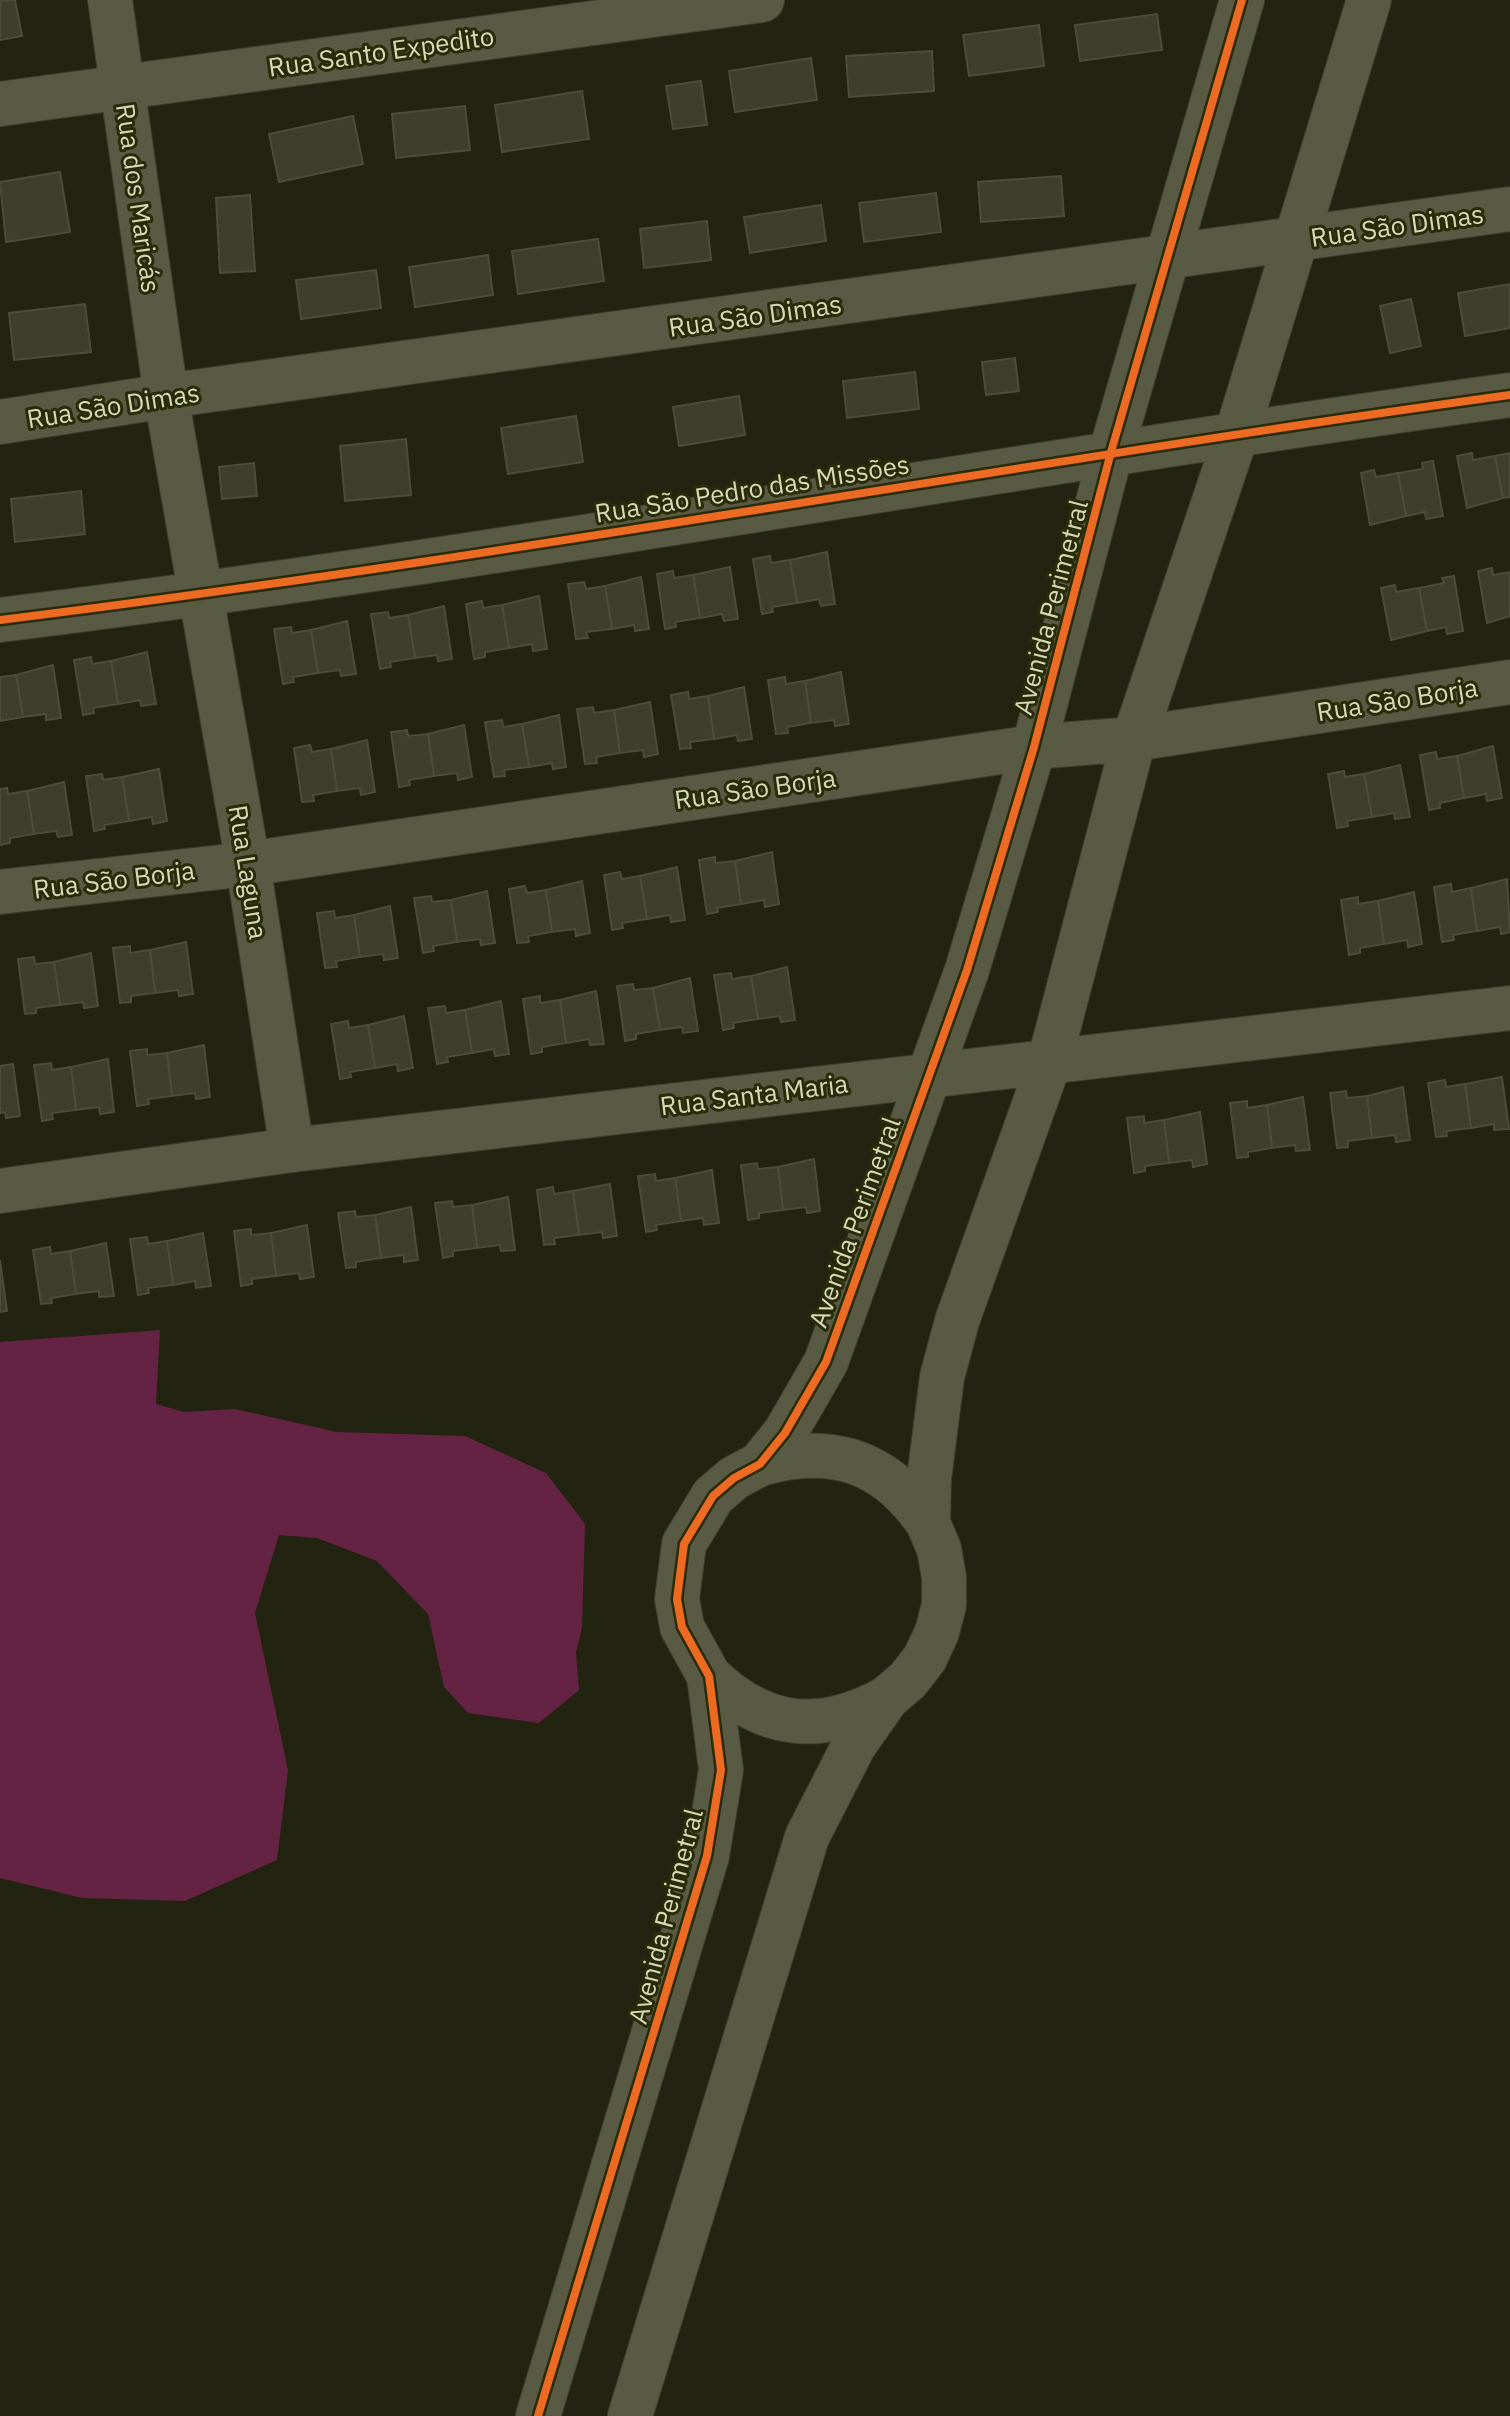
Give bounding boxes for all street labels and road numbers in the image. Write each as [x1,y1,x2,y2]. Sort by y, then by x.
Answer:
street label: Rua Santo Expedito [266,18,496,84]
street label: Rua dos Maricás [109,101,169,295]
street label: Rua São Dimas [1308,196,1486,254]
street label: Rua São Dimas [666,286,844,344]
street label: Rua São Dimas [24,375,202,435]
street label: Rua São Pedro das Missões [592,446,912,530]
street label: Avenida Perimetral [1005,496,1095,718]
street label: Rua São Borja [1314,669,1480,729]
street label: Rua São Borja [672,760,838,816]
street label: Rua Laguna [222,802,276,942]
street label: Rua São Borja [31,852,197,906]
street label: Rua Santa Maria [658,1066,850,1122]
street label: Avenida Perimetral [800,1112,908,1332]
street label: Avenida Perimetral [620,1805,710,2027]

